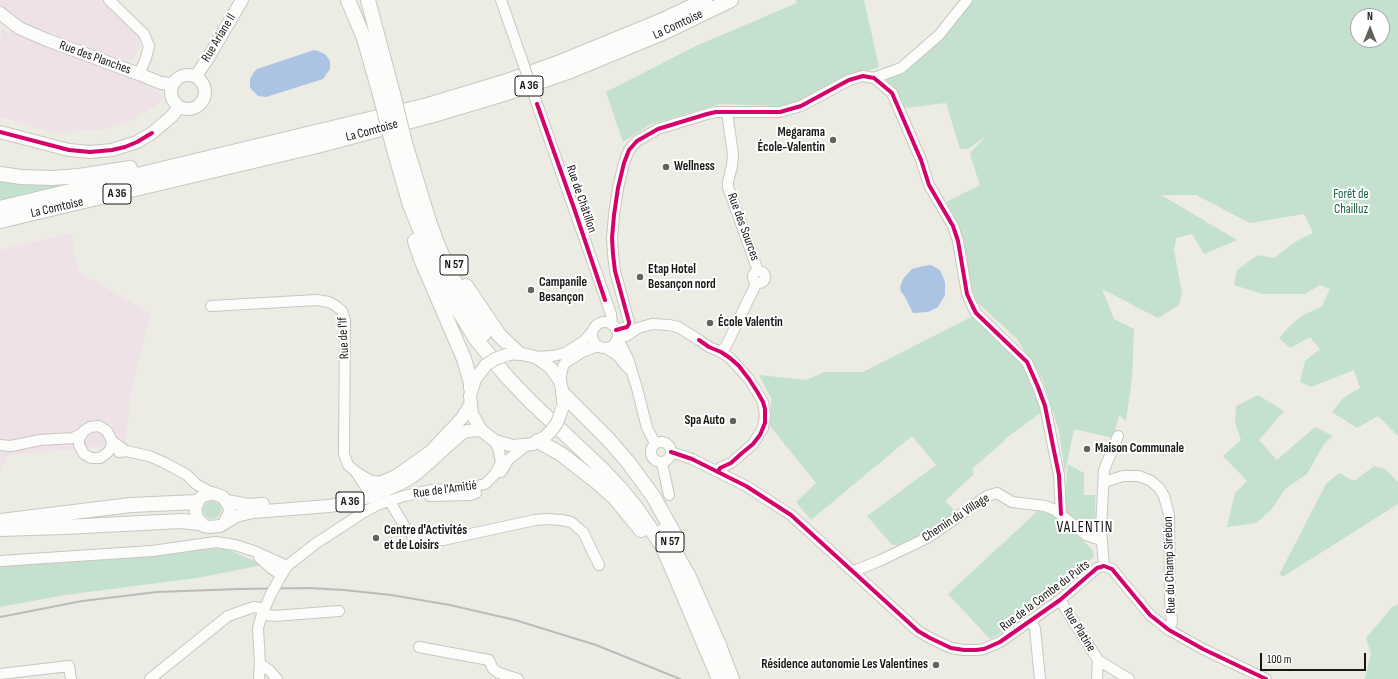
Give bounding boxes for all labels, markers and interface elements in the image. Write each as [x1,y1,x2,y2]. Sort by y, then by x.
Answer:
street label: La Comtoise [650,7,706,43]
north arrow [1350,8,1390,48]
text: N [1367,10,1373,23]
street label: Rue Ariane II [198,11,240,65]
street label: Rue des Planches [57,38,133,78]
road number: A 36 [515,76,543,96]
street label: La Comtoise [344,117,400,145]
place label: Megarama École-Valentin [757,125,825,156]
marker: Megarama École-Valentin [828,135,838,145]
place label: Wellness [674,159,715,175]
marker: Wellness [661,162,671,172]
street label: Rue de Châtillon [562,163,600,235]
road number: A 36 [103,184,131,204]
park label: Forêt de Chailluz [1333,187,1369,218]
street label: Rue des Sources [724,191,762,263]
street label: La Comtoise [29,194,85,222]
road number: N 57 [440,255,468,275]
place label: Etap Hotel Besançon nord [648,262,716,293]
marker: Etap Hotel Besançon nord [635,272,645,282]
place label: Campanile Besançon [539,275,587,306]
marker: Campanile Besançon [526,285,536,295]
place label: École Valentin [718,315,783,331]
street label: Rue de l'If [335,316,353,360]
marker: École Valentin [705,318,715,328]
place label: Spa Auto [684,413,725,429]
marker: Spa Auto [728,416,738,426]
place label: Maison Communale [1095,441,1184,457]
marker: Maison Communale [1082,444,1092,454]
street label: Rue de l'Amitié [412,478,478,502]
street label: Chemin du Village [920,491,992,545]
road number: A 36 [336,492,364,512]
street label: Rue du Champ Sirebon [1161,516,1179,614]
district label: VALENTIN [1057,519,1113,537]
place label: Centre d'Activités et de Loisirs [384,523,467,554]
road number: N 57 [656,532,684,552]
marker: Centre d'Activités et de Loisirs [371,533,381,543]
street label: Rue de la Combe du Puits [997,557,1093,635]
street label: Rue Platine [1059,605,1099,655]
scale bar [1262,645,1368,671]
text: 100 m [1267,652,1292,667]
place label: Résidence autonomie Les Valentines [761,657,928,673]
marker: Résidence autonomie Les Valentines [931,660,941,670]

